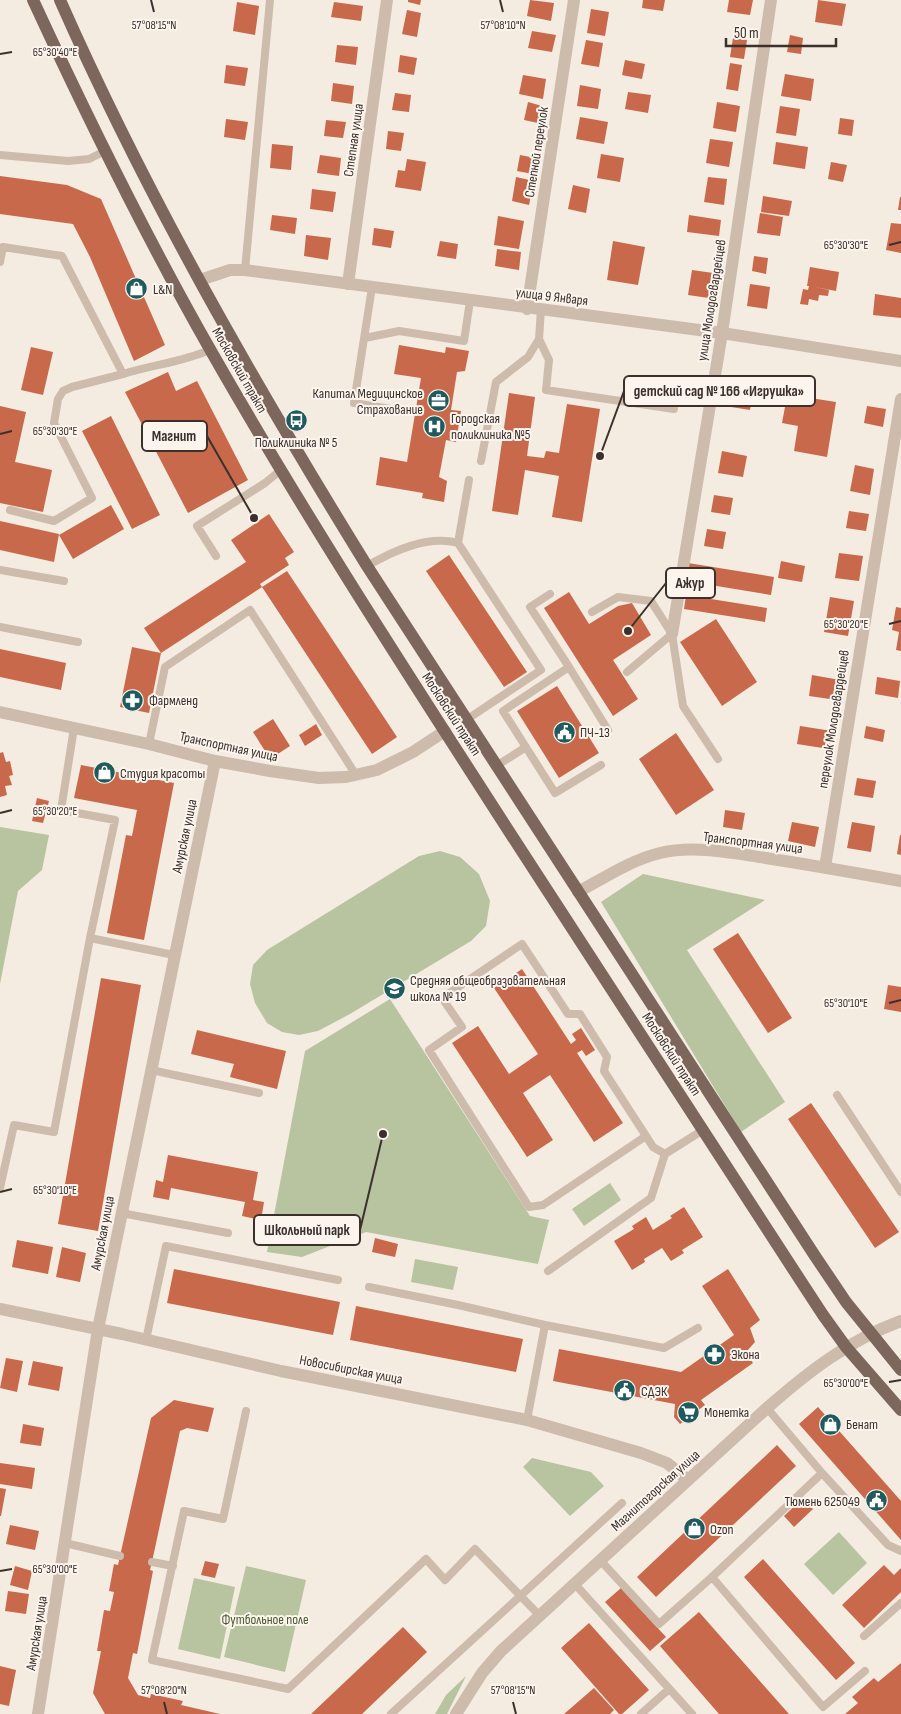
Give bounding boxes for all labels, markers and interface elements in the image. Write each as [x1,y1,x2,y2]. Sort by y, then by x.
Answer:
scale bar [726,15,836,47]
text: 57°08'15"N [132,18,176,33]
text: 57°08'10"N [480,18,526,33]
text: 50 m [734,24,759,43]
text: 65°30'40"E [33,45,77,60]
street label: Степная улица [340,102,367,178]
street label: Степной переулок [521,105,552,199]
street label: улица Молодогвардейцев [693,238,730,362]
text: 65°30'30"E [824,238,868,253]
shop icon: L&N [125,277,149,301]
place label: L&N [153,281,172,298]
street label: улица 9 Января [515,284,589,309]
street label: Московский тракт [208,325,271,416]
callout: детский сад № 166 «Игрушка» [624,376,815,406]
text: детский сад № 166 «Игрушка» [634,382,805,401]
place label: Капитал Медицинское Страхование [313,385,423,418]
office icon: Капитал Медицинское Страхование [427,389,451,413]
bus stop icon: Поликлиника № 5 [284,408,308,432]
place label: Городская поликлиника №5 [451,410,531,443]
hospital icon: Городская поликлиника №5 [423,414,447,438]
callout: Магнит [142,421,207,451]
text: 65°30'30"E [33,424,77,439]
text: Магнит [152,427,196,446]
place label: Поликлиника № 5 [255,434,338,451]
callout: Ажур [666,568,715,598]
text: Ажур [675,574,704,593]
text: 65°30'20"E [824,617,868,632]
street label: переулок Молодогвардейцев [814,648,853,789]
street label: Московский тракт [418,669,485,759]
pharmacy icon: Фармленд [121,688,145,712]
place label: Фармленд [149,692,198,709]
public building icon: ПЧ-13 [552,720,576,744]
place label: ПЧ-13 [580,724,610,741]
street label: Транспортная улица [178,728,280,765]
shop icon: Студия красоты [92,761,116,785]
place label: Студия красоты [120,765,205,782]
street label: Амурская улица [168,798,201,876]
text: 65°30'20"E [33,804,77,819]
street label: Транспортная улица [702,828,804,857]
place label: Средняя общеобразовательная школа № 19 [410,972,566,1005]
school or university icon: Средняя общеобразовательная школа № 19 [382,976,406,1000]
text: 65°30'10"E [824,996,868,1011]
street label: Московский тракт [638,1009,705,1099]
text: 65°30'10"E [33,1183,77,1198]
street label: Амурская улица [87,1195,118,1273]
callout: Школьный парк [254,1215,360,1245]
text: Школьный парк [264,1221,351,1240]
pharmacy icon: Экона [703,1342,727,1366]
place label: Экона [731,1346,760,1363]
street label: Новосибирская улица [298,1351,404,1388]
text: 65°30'00"E [823,1376,869,1391]
public building icon: СДЭК [613,1379,637,1403]
place label: СДЭК [641,1383,668,1400]
supermarket icon: Монетка [676,1400,700,1424]
place label: Монетка [704,1404,749,1421]
shop icon: Бенат [818,1412,842,1436]
place label: Бенат [846,1416,878,1433]
street label: Магнитогорская улица [608,1446,703,1535]
public building icon: Тюмень 625049 [864,1489,888,1513]
place label: Тюмень 625049 [784,1493,860,1510]
shop icon: Ozon [682,1517,706,1541]
place label: Ozon [710,1521,734,1538]
text: 65°30'00"E [32,1562,78,1577]
street label: Амурская улица [22,1595,51,1673]
park label: Футбольное поле [221,1611,309,1628]
text: 57°08'20"N [141,1683,187,1698]
text: 57°08'15"N [491,1683,535,1698]

